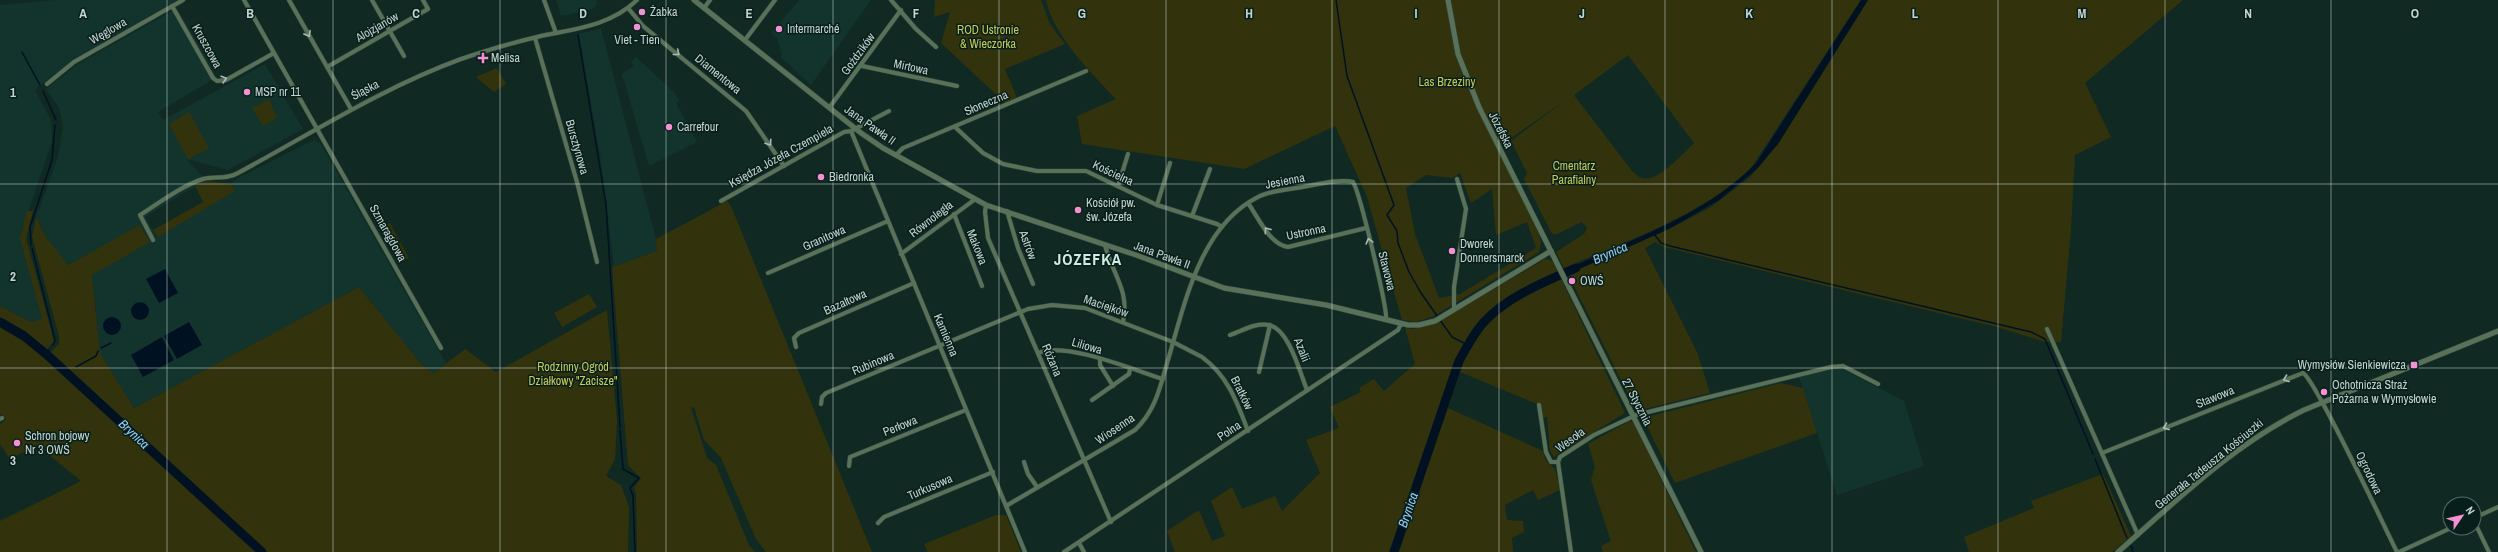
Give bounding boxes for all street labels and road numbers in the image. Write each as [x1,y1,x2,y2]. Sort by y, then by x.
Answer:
street label: Alojzjanów [352,8,402,46]
street label: Węglowa [87,14,130,48]
street label: Kruszcowa [188,21,226,71]
street label: Goździków [837,29,879,78]
street label: Diamentowa [691,50,745,98]
street label: Mirtowa [892,56,930,79]
street label: Śląska [348,76,382,104]
street label: Słoneczna [962,86,1011,119]
street label: Jana Pawła II [841,102,899,148]
street label: Józefska [1485,109,1517,151]
street label: Bursztynowa [562,118,593,177]
street label: Księdza Józefa Czempiela [726,120,837,191]
street label: Kościelna [1090,157,1136,190]
street label: Jesienna [1264,169,1307,193]
street label: Równoległa [906,197,957,241]
street label: Szmaragdowa [366,202,410,265]
street label: Ustronna [1285,220,1328,244]
street label: Granitowa [800,221,848,255]
street label: Makowa [963,227,991,267]
street label: Astrów [1015,227,1041,263]
street label: Jana Pawła II [1132,237,1192,273]
street label: Stawowa [1374,250,1400,293]
street label: Bazaltowa [821,285,869,319]
street label: Maciejków [1081,291,1131,321]
street label: Kamienna [930,311,962,359]
street label: Liliowa [1070,334,1105,358]
street label: Azalii [1290,335,1314,364]
street label: Różana [1038,341,1066,379]
street label: Rubinowa [849,347,897,379]
street label: Bratków [1227,374,1257,413]
street label: 27 Stycznia [1618,375,1656,429]
street label: Stawowa [2193,382,2237,412]
street label: Wiosenna [1092,410,1138,448]
street label: Perłowa [881,412,920,440]
street label: Generała Tadeusza Kościuszki [2151,415,2267,513]
street label: Polna [1214,417,1244,445]
street label: Wesoła [1552,424,1588,456]
street label: Ogrodowa [2352,449,2386,497]
street label: Turkusowa [905,470,955,504]

